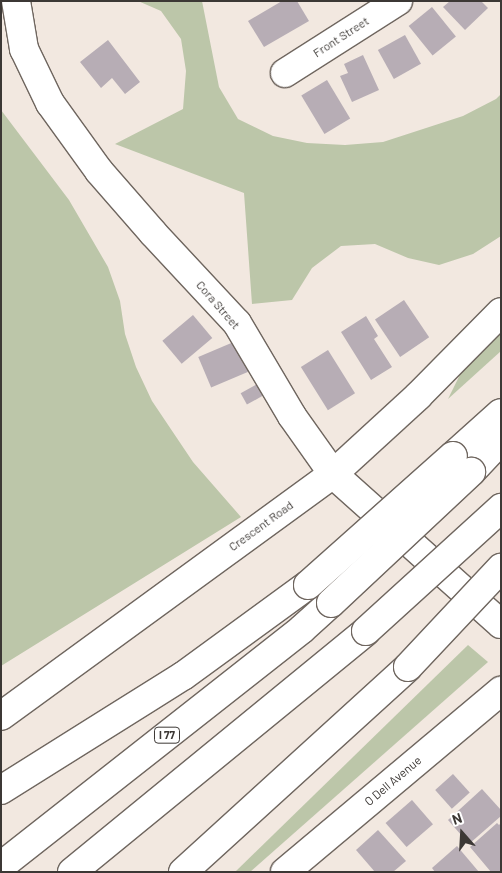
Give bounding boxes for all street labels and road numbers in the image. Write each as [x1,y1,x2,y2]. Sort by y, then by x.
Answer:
street label: Front Street [310,14,372,60]
street label: Cora Street [193,278,243,332]
street label: Crescent Road [226,498,296,554]
road number: I 77 [153,726,181,744]
street label: O Dell Avenue [362,753,424,809]

